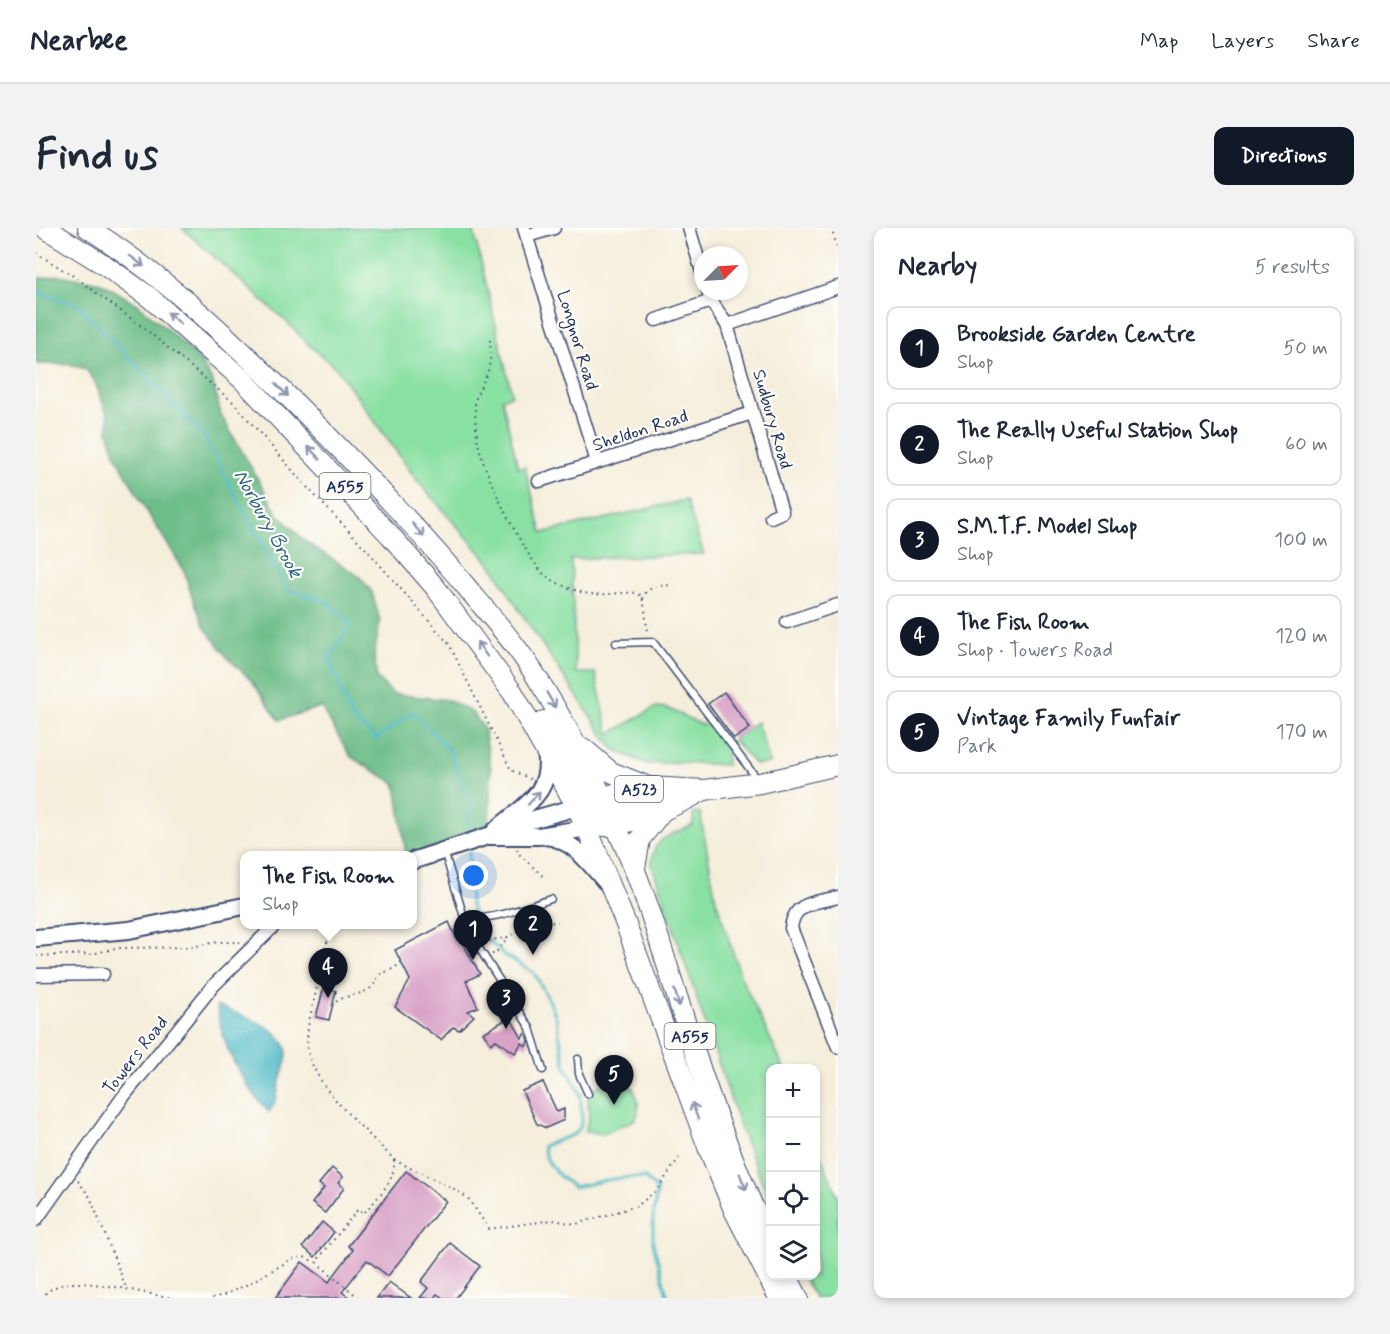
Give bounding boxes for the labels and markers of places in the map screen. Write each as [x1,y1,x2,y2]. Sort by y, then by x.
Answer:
pin: 2 [514,906,552,955]
pin: 1 [454,910,492,960]
pin: 4 [308,948,348,998]
pin: 3 [486,980,526,1029]
pin: 5 [594,1056,634,1105]

